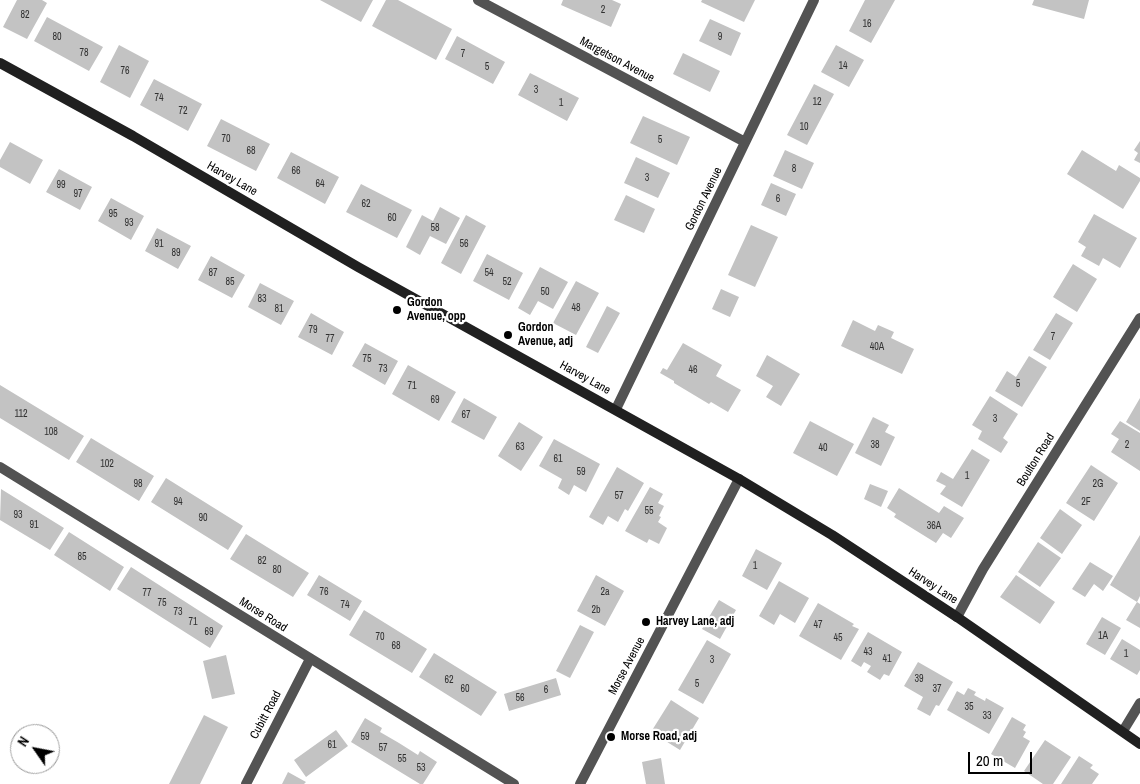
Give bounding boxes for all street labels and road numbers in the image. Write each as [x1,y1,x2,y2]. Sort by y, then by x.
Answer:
street label: Margetson Avenue [577,34,657,86]
street label: Harvey Lane [204,159,260,199]
street label: Gordon Avenue [682,165,726,233]
street label: Harvey Lane [557,358,613,398]
street label: Boulton Road [1014,431,1058,489]
street label: Harvey Lane [906,565,960,607]
street label: Morse Road [236,595,290,635]
street label: Morse Avenue [606,635,648,697]
street label: Cubitt Road [247,688,285,742]

